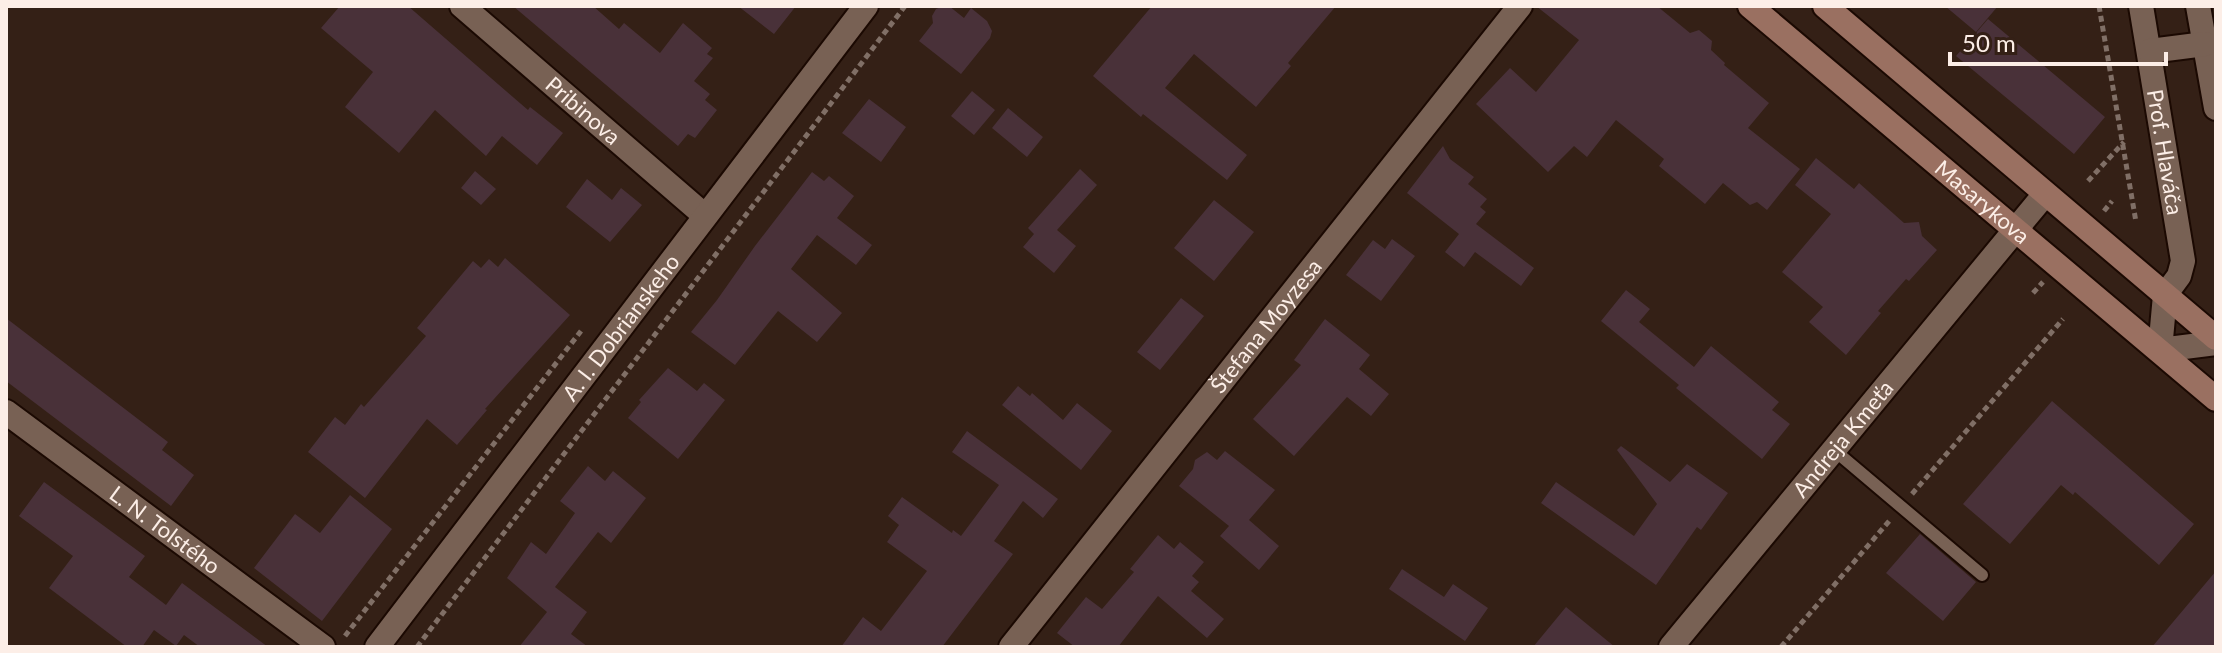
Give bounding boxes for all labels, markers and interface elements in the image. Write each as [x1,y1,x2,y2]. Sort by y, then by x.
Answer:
scale bar [1950,16,2166,66]
text: 50 m [1962,28,2016,57]
street label: Pribinova [540,70,626,150]
street label: Prof. Hlaváča [2142,87,2189,217]
street label: Masarykova [1930,154,2036,249]
street label: A. I. Dobrianskeho [556,248,685,406]
street label: Štefana Moyzesa [1204,253,1327,398]
street label: Andreja Kmeťa [1786,375,1899,502]
street label: L. N. Tolstého [105,480,226,579]

